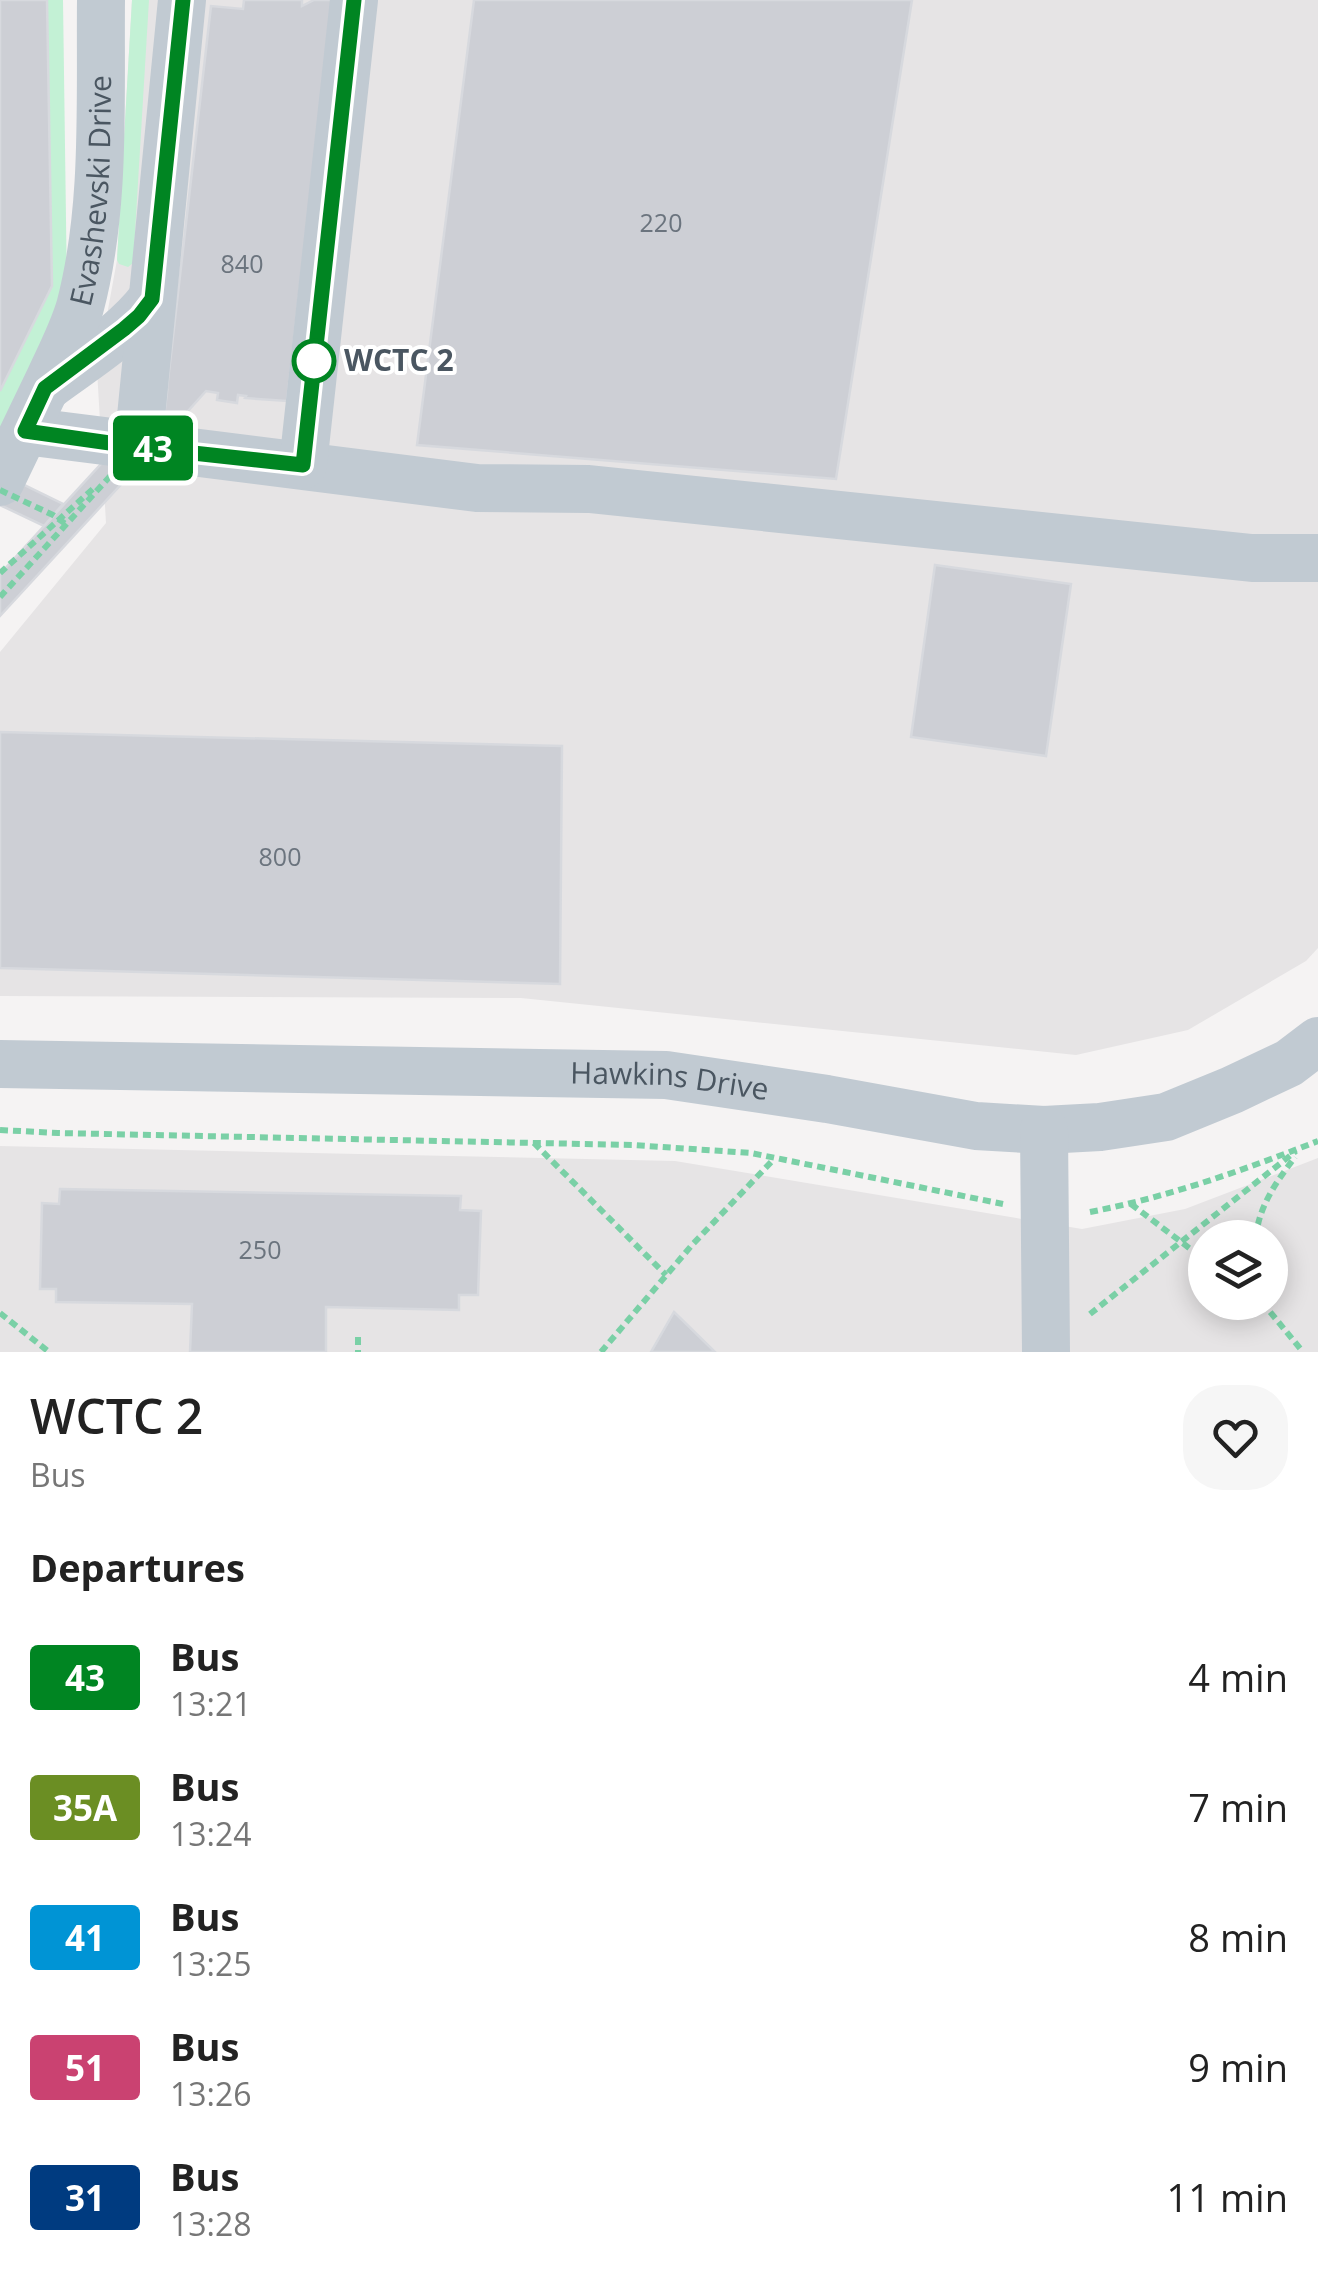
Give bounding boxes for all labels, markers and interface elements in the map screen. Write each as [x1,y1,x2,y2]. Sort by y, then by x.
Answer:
street label: Evashevski Drive [59,75,120,310]
house number: 220 [640,205,682,239]
house number: 840 [221,246,263,280]
place label: WCTC 2 [344,339,454,380]
marker: WCTC 2 [293,340,335,382]
line badge: 43 [108,416,198,480]
text: 43 [133,425,173,472]
house number: 800 [259,839,301,873]
street label: Hawkins Drive [570,1051,772,1109]
map controls [1188,1220,1288,1320]
button: layers [1188,1220,1288,1320]
house number: 250 [239,1232,281,1266]
text: WCTC 2 [30,1383,203,1448]
button: heart [1183,1385,1288,1490]
text: Bus [30,1453,86,1496]
text: Departures [30,1541,245,1593]
text: Bus [170,1630,239,1682]
text: 4 min [1188,1651,1288,1703]
text: 43 [65,1654,105,1701]
text: 13:21 [170,1682,252,1725]
text: Bus [170,1760,239,1812]
text: 7 min [1188,1781,1288,1833]
text: 35A [53,1784,117,1831]
text: 13:24 [170,1812,252,1855]
text: Bus [170,1890,239,1942]
text: 8 min [1188,1911,1288,1963]
text: 41 [65,1914,105,1961]
text: 13:25 [170,1942,252,1985]
text: Bus [170,2020,239,2072]
text: 9 min [1188,2041,1288,2093]
text: 51 [65,2044,105,2091]
text: 13:26 [170,2072,252,2115]
text: Bus [170,2150,239,2202]
text: 11 min [1167,2171,1288,2223]
text: 31 [65,2174,105,2221]
text: 13:28 [170,2202,252,2245]

